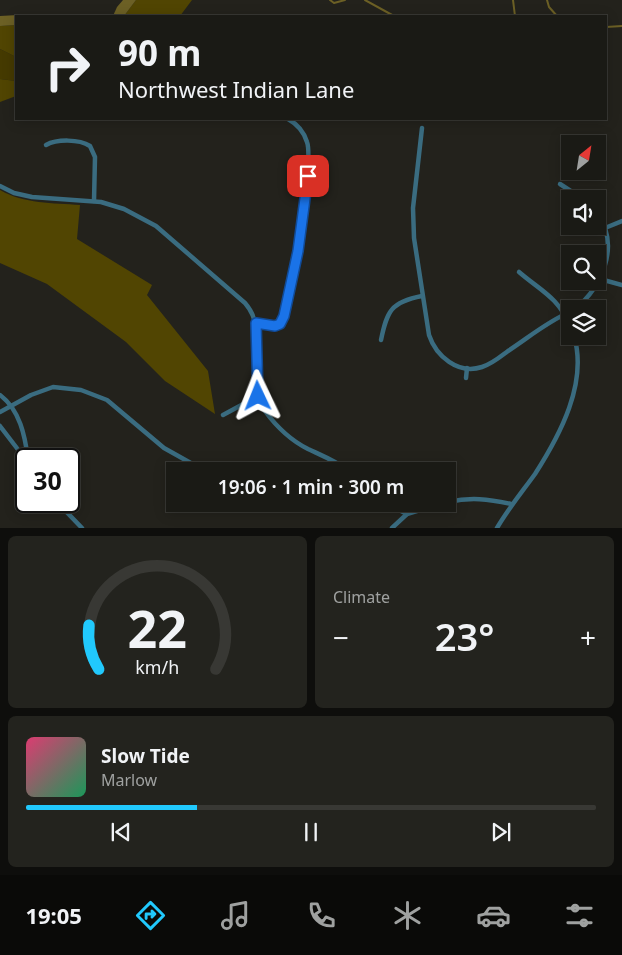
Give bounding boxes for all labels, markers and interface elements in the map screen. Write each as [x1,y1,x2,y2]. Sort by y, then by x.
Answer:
text: 90 m [118,29,201,76]
icon: right [35,35,100,100]
text: Northwest Indian Lane [118,74,354,104]
north arrow [561,135,606,180]
map controls [561,135,606,345]
pin [287,155,329,197]
icon: arrive [294,162,322,190]
button: sound [561,190,606,235]
button: search [561,245,606,290]
button: layers [561,300,606,345]
position arrow [231,369,283,421]
speed limit sign: 30 [15,448,80,513]
text: 19:06 · 1 min · 300 m [218,474,404,500]
text: Climate [333,586,390,608]
text: 22 [128,592,187,663]
text: 23° [435,610,494,662]
text: − [333,618,349,656]
text: + [580,618,596,656]
text: km/h [136,655,179,679]
text: Slow Tide [101,743,190,769]
text: Marlow [101,769,157,791]
icon: previous [107,818,135,846]
icon: pause [297,818,325,846]
icon: next [487,818,515,846]
icon: directions [133,898,168,933]
icon: music [218,898,253,933]
icon: phone [304,898,339,933]
icon: climate [390,898,425,933]
icon: car [476,898,511,933]
icon: filters [562,898,597,933]
text: 19:05 [25,900,82,930]

